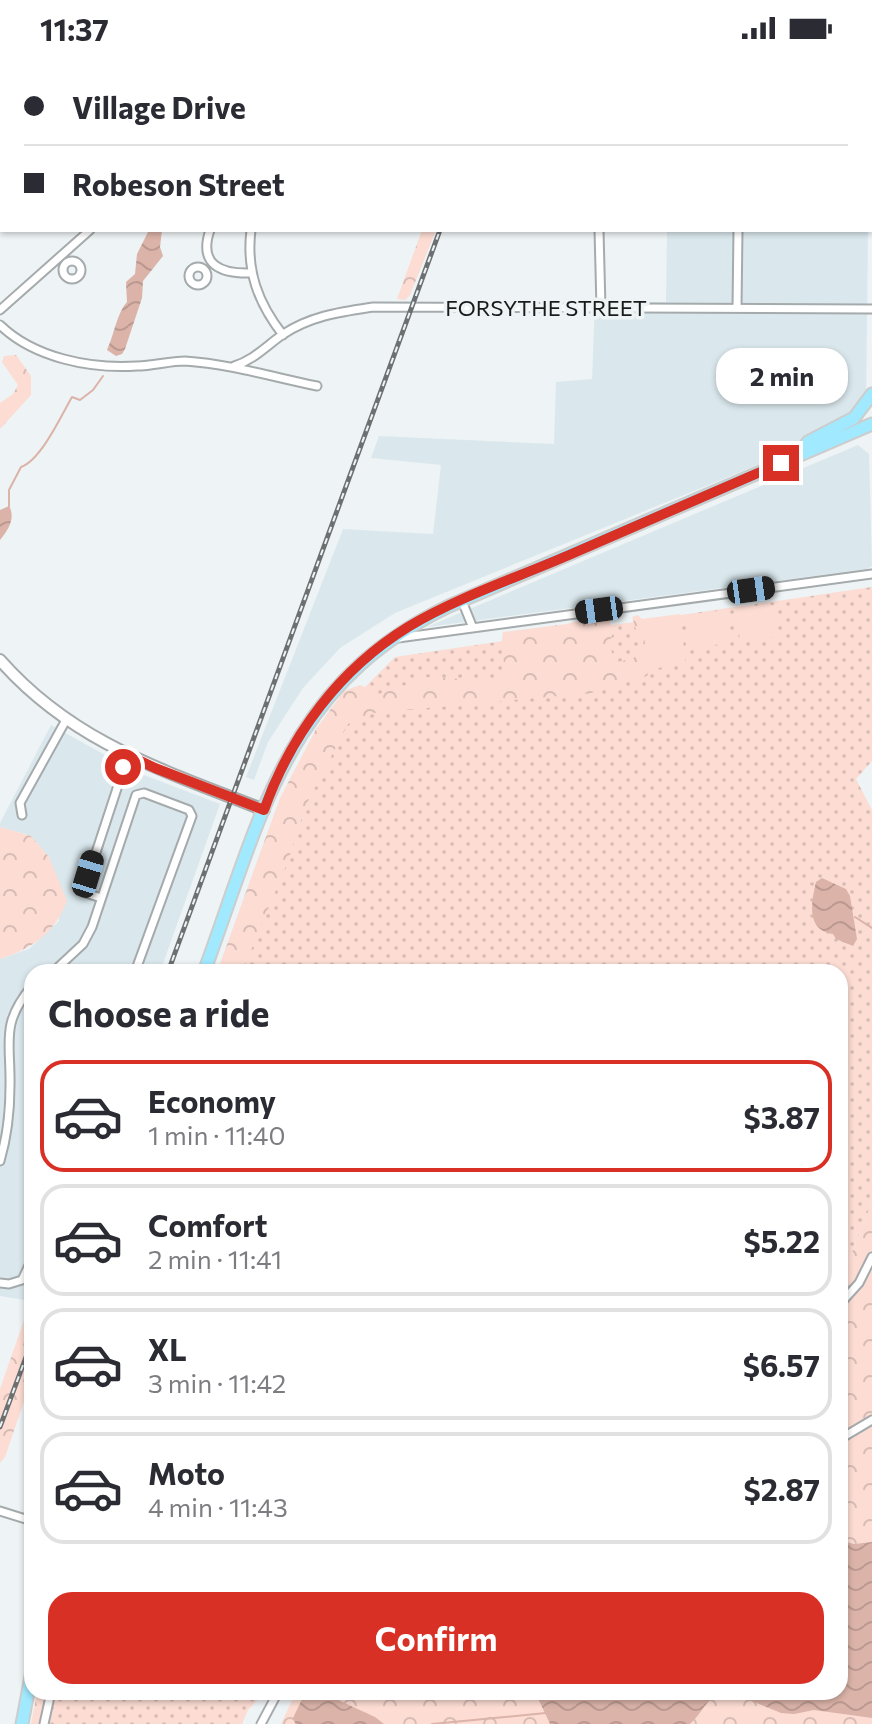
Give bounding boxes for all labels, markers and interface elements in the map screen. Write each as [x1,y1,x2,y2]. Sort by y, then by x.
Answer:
text: 11:37 [40,10,109,47]
text: Village Drive [72,88,246,125]
text: Robeson Street [72,165,285,202]
street label: FORSYTHE STREET [445,294,647,321]
callout: 2 min [715,347,847,403]
text: 2 min [750,360,814,391]
route end [763,445,799,481]
car [726,575,776,605]
car [574,595,624,625]
route start [105,749,141,785]
car [70,848,106,900]
text: Choose a ride [48,990,269,1034]
icon: car [52,1080,124,1152]
text: Economy [148,1082,276,1119]
text: $3.87 [743,1098,820,1135]
text: 1 min · 11:40 [148,1119,285,1150]
icon: car [52,1204,124,1276]
text: Comfort [148,1206,267,1243]
text: $5.22 [744,1222,820,1259]
text: 2 min · 11:41 [148,1243,282,1274]
icon: car [52,1328,124,1400]
text: XL [148,1330,187,1367]
text: $6.57 [743,1346,820,1383]
text: 3 min · 11:42 [148,1367,286,1398]
icon: car [52,1452,124,1524]
text: Moto [148,1454,225,1491]
text: $2.87 [743,1470,820,1507]
text: 4 min · 11:43 [148,1491,288,1522]
button: Confirm [48,1592,824,1684]

